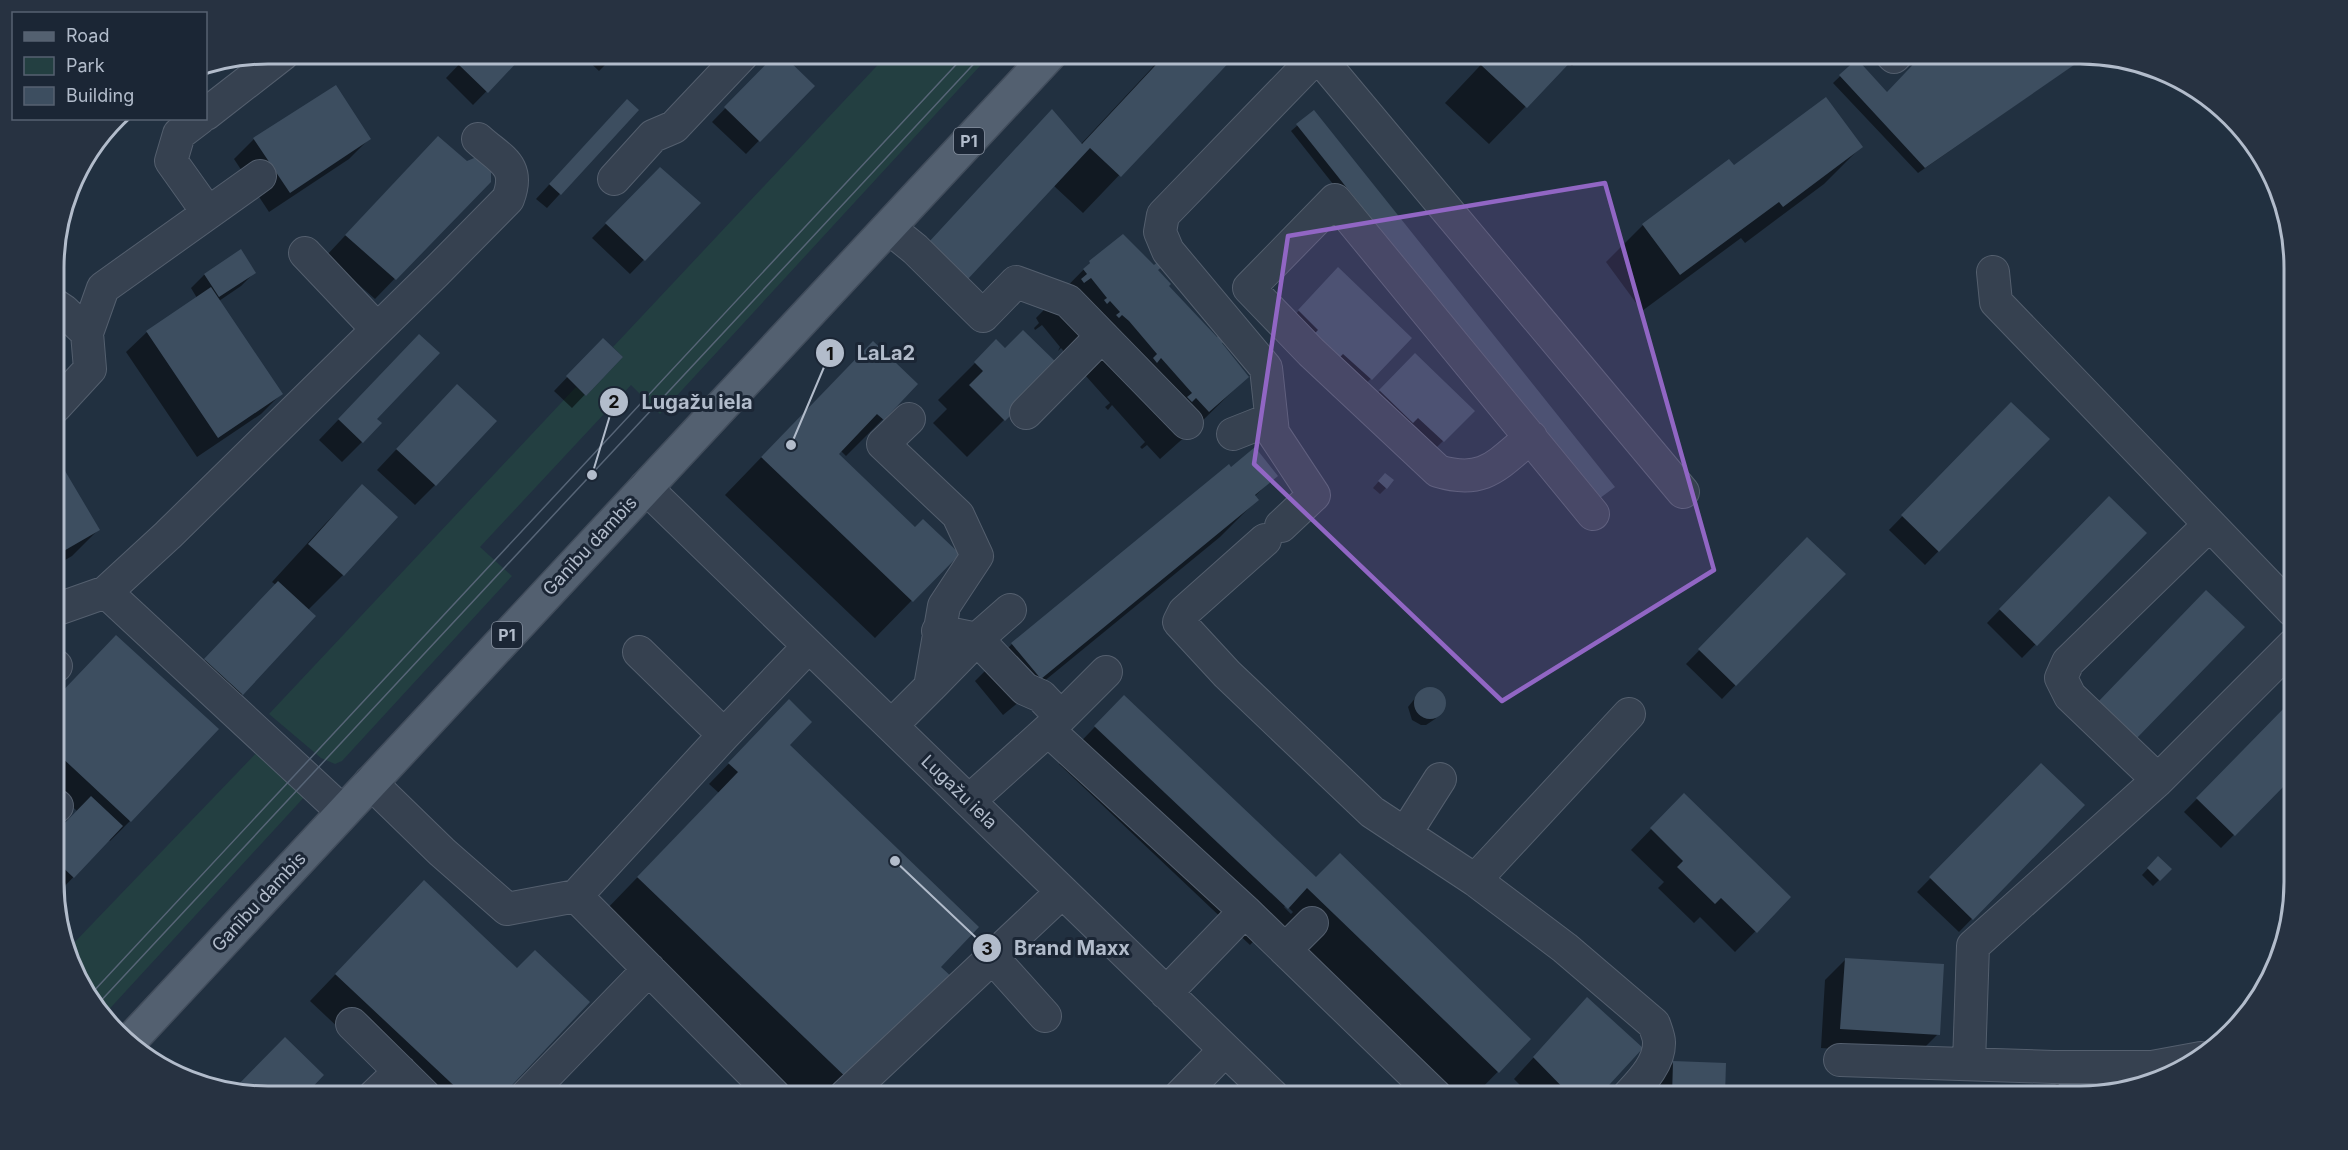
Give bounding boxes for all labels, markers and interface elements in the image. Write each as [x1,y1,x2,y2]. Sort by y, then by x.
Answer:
legend [12,12,207,120]
text: Road [66,25,109,46]
text: Park [66,55,105,76]
text: Building [66,85,134,106]
road number: P1 [954,128,984,154]
callout: LaLa2 [815,334,927,372]
text: LaLa2 [857,341,915,365]
text: 1 [826,343,834,364]
callout: Lugažu iela [599,383,764,421]
text: Lugažu iela [641,390,753,414]
text: 2 [608,391,620,412]
street label: Ganību dambis [538,492,641,600]
road number: P1 [492,622,522,648]
street label: Lugažu iela [917,750,1002,833]
street label: Ganību dambis [207,848,310,956]
callout: Brand Maxx [972,929,1142,967]
text: Brand Maxx [1014,936,1130,960]
text: 3 [981,938,993,959]

